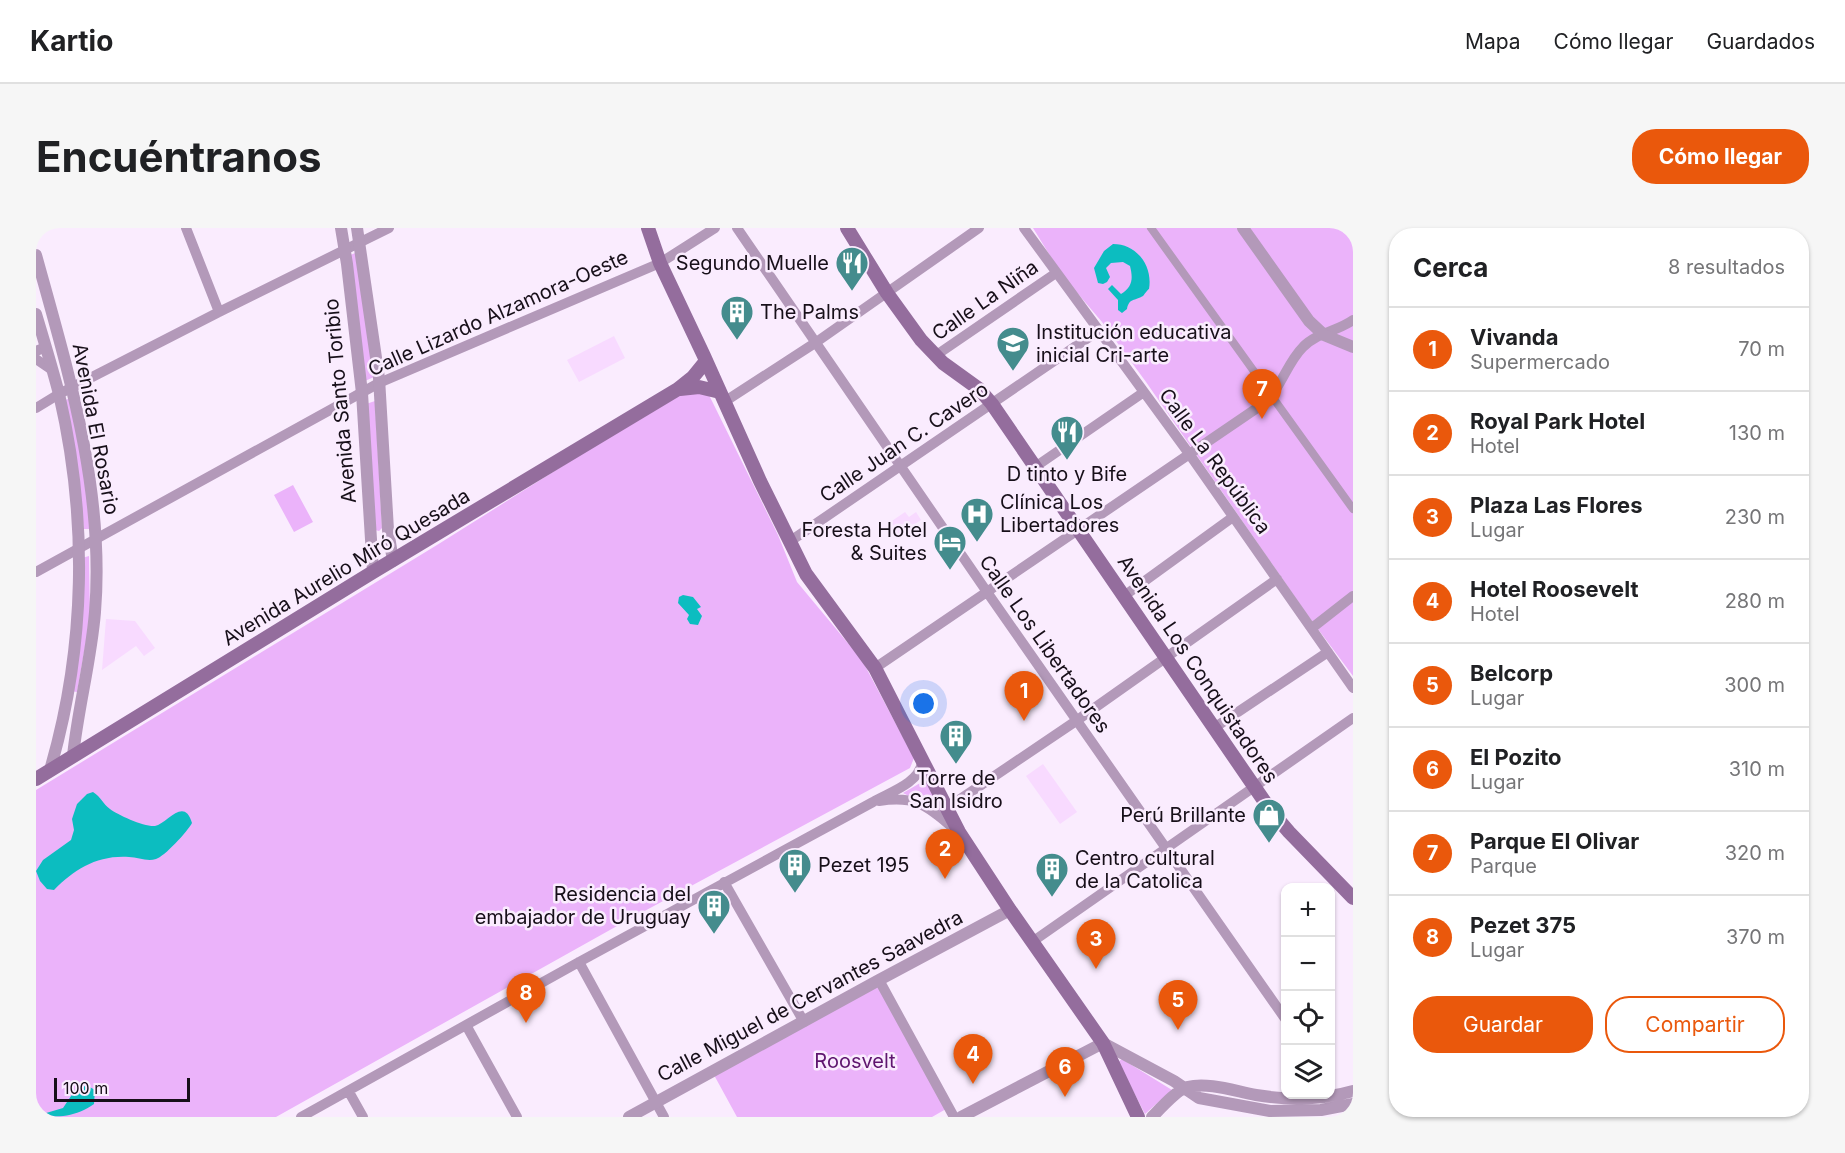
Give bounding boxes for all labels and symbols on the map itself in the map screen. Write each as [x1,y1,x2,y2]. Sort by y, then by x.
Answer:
street label: Calle Lizardo Alzamora-Oeste [364,245,632,381]
restaurant icon: Segundo Muelle [834,245,870,292]
place label: Segundo Muelle [676,251,829,275]
street label: Calle La Niña [927,255,1043,345]
building icon: The Palms [719,294,755,341]
street label: Avenida Santo Toribio [319,298,361,504]
place label: The Palms [760,300,859,324]
place label: Institución educativa inicial Cri-arte [1036,320,1232,367]
school or university icon: Institución educativa inicial Cri-arte [995,325,1031,372]
street label: Avenida El Rosario [68,341,124,517]
pin: 7 [1242,370,1282,419]
street label: Calle Juan C. Cavero [815,377,993,507]
street label: Calle La República [1154,384,1276,538]
restaurant icon: D tinto y Bife [1049,414,1085,461]
place label: D tinto y Bife [1007,462,1127,486]
street label: Avenida Aurelio Miró Quesada [218,484,474,650]
place label: Clínica Los Libertadores [1000,490,1119,537]
hospital icon: Clínica Los Libertadores [959,496,995,543]
place label: Foresta Hotel & Suites [801,518,927,565]
hotel icon: Foresta Hotel & Suites [932,524,968,571]
street label: Calle Los Libertadores [974,550,1116,738]
street label: Avenida Los Conquistadores [1113,551,1283,787]
pin: 1 [1004,672,1044,721]
your location [909,689,938,718]
building icon: Torre de San Isidro [938,718,974,765]
place label: Torre de San Isidro [909,766,1003,813]
shop icon: Perú Brillante [1251,797,1287,844]
place label: Perú Brillante [1120,803,1246,827]
pin: 2 [926,830,964,879]
place label: Centro cultural de la Catolica [1075,846,1215,893]
building icon: Pezet 195 [777,847,813,894]
building icon: Centro cultural de la Catolica [1034,851,1070,898]
place label: Pezet 195 [818,853,909,877]
place label: Residencia del embajador de Uruguay [475,882,691,929]
building icon: Residencia del embajador de Uruguay [696,888,732,935]
street label: Calle Miguel de Cervantes Saavedra [653,905,967,1087]
pin: 3 [1076,920,1116,969]
pin: 8 [506,974,546,1023]
pin: 5 [1158,980,1198,1030]
pin: 4 [954,1034,992,1084]
pin: 6 [1046,1048,1084,1097]
park label: Roosvelt [814,1049,896,1073]
scale bar [54,1075,190,1102]

